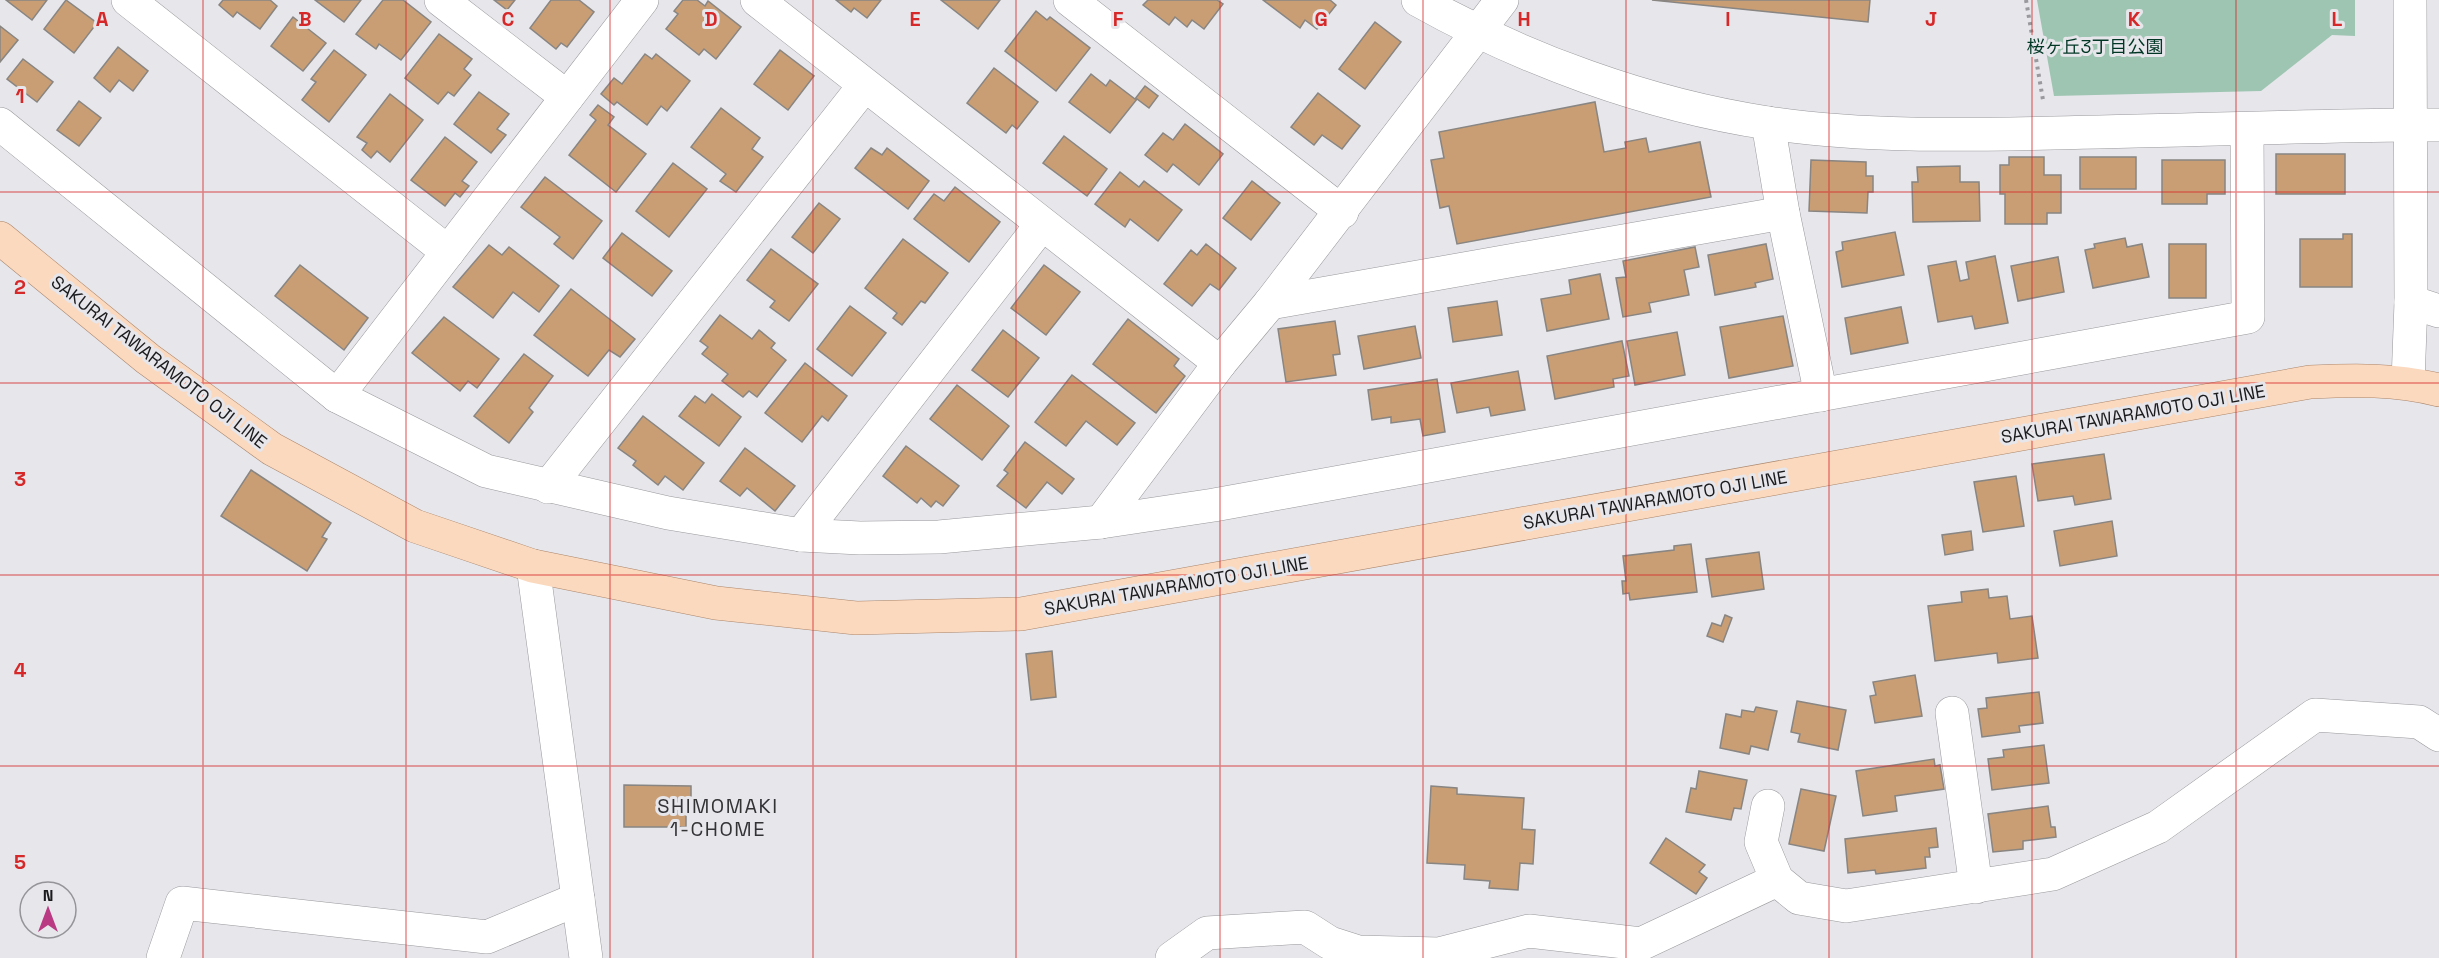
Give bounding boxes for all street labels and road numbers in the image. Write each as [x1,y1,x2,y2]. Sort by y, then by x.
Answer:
street label: SAKURAI TAWARAMOTO OJI LINE [47,270,272,453]
street label: SAKURAI TAWARAMOTO OJI LINE [1999,379,2267,448]
street label: SAKURAI TAWARAMOTO OJI LINE [1521,465,1789,534]
street label: SAKURAI TAWARAMOTO OJI LINE [1042,551,1310,620]

